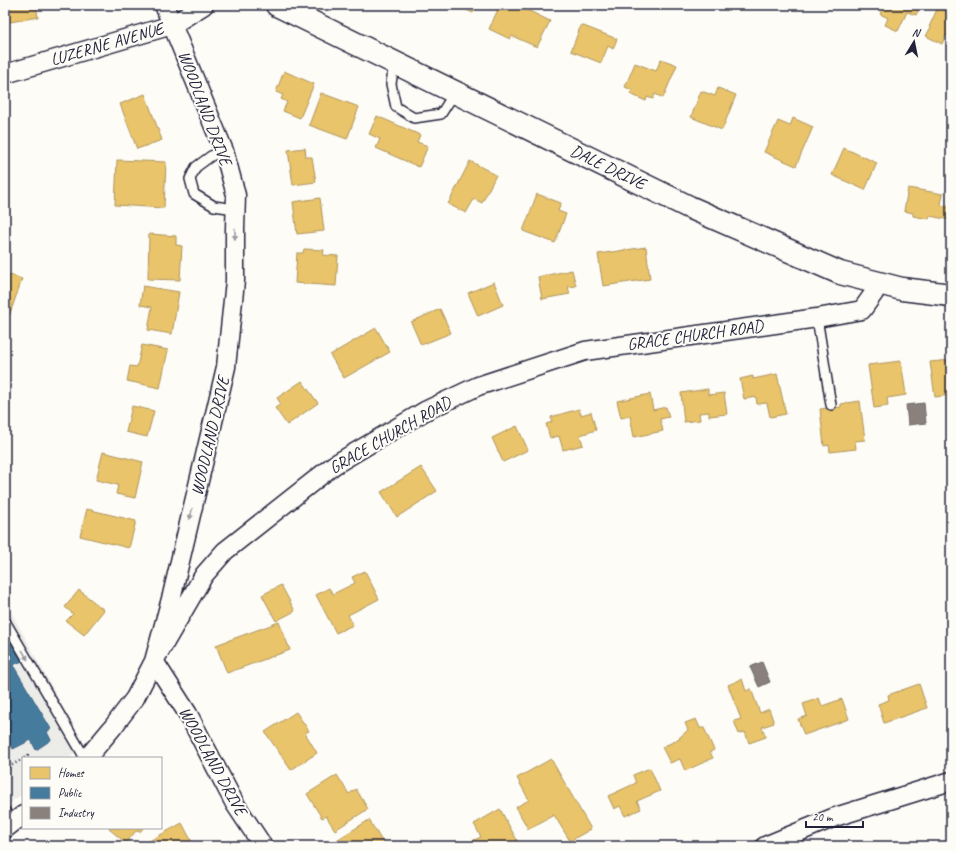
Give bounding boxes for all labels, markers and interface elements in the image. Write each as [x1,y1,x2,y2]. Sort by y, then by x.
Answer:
street label: LUZERNE AVENUE [48,17,168,70]
north arrow [894,22,934,62]
text: N [911,25,922,40]
street label: WOODLAND DRIVE [173,48,237,171]
street label: DALE DRIVE [567,140,651,195]
one-way arrow [232,228,238,241]
street label: GRACE CHURCH ROAD [626,315,766,355]
street label: WOODLAND DRIVE [186,372,234,497]
street label: GRACE CHURCH ROAD [326,391,456,478]
one-way arrow [188,508,194,520]
one-way arrow [21,649,28,661]
street label: WOODLAND DRIVE [174,703,253,821]
legend [22,757,162,829]
text: Homes [58,765,85,781]
text: Public [58,785,82,801]
scale bar [806,803,863,829]
text: Industry [58,805,95,821]
text: 20 m [812,809,834,825]

